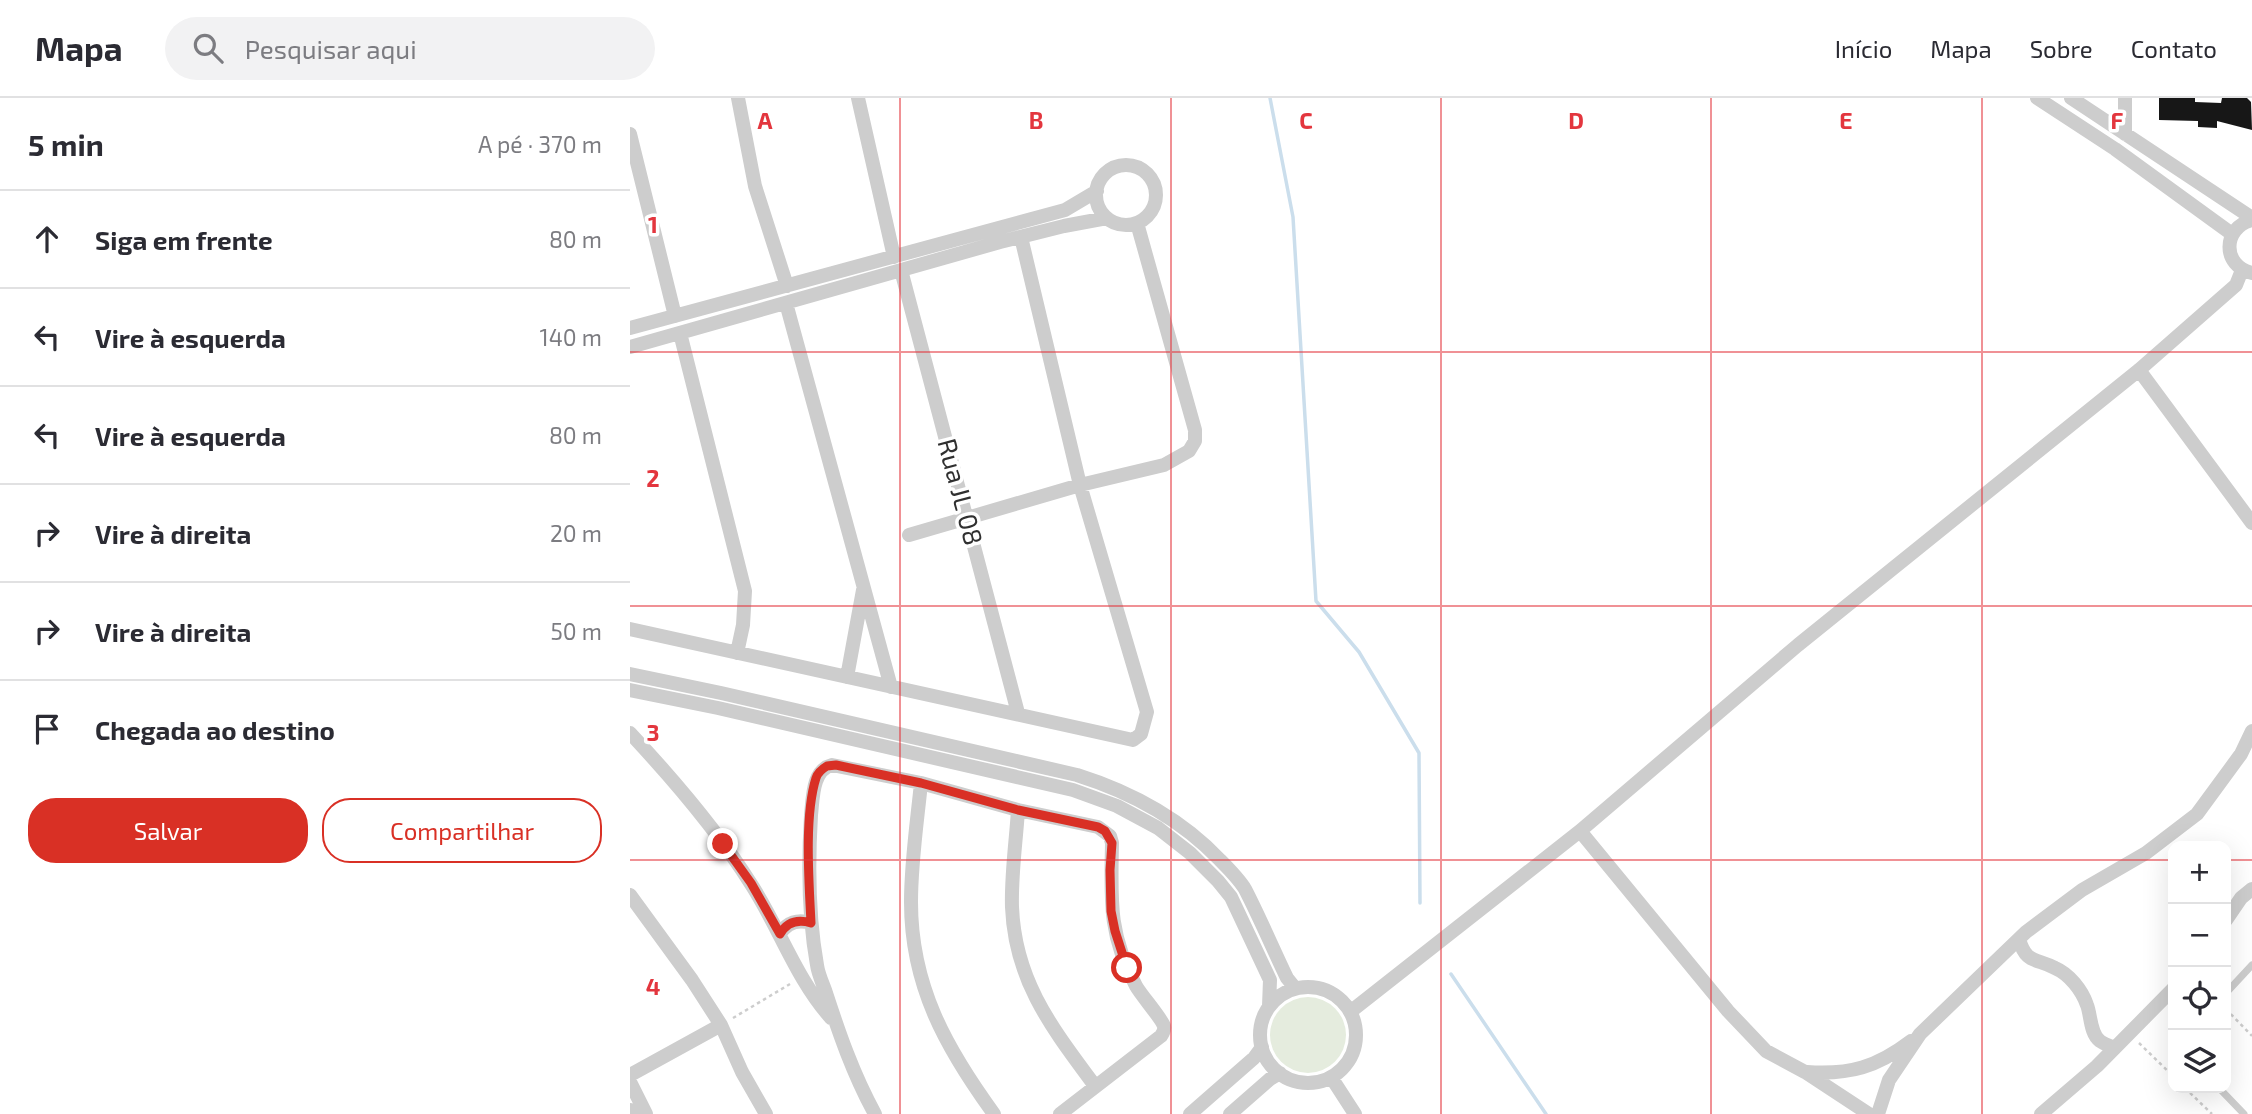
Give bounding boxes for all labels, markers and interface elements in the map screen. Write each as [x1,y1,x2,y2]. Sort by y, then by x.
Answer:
search box [165,17,655,80]
text: Mapa [35,28,123,68]
icon: search [189,29,227,67]
text: Pesquisar aqui [245,33,417,64]
text: Início [1835,34,1892,63]
text: Mapa [1930,34,1992,63]
text: Sobre [2030,34,2093,63]
text: Contato [2131,34,2217,63]
text: A [757,106,773,134]
text: B [1029,106,1043,134]
text: C [1299,106,1313,134]
text: D [1568,106,1584,134]
text: E [1839,106,1853,134]
text: F [2111,106,2124,134]
text: 5 min [28,126,104,162]
text: A pé · 370 m [478,130,602,158]
text: 1 [648,210,658,238]
icon: ahead [28,220,66,258]
text: Siga em frente [95,224,273,255]
text: 80 m [549,225,602,253]
icon: left [28,318,66,356]
text: Vire à esquerda [95,322,286,353]
text: 140 m [540,323,602,351]
icon: left [28,416,66,454]
text: Vire à esquerda [95,420,286,451]
text: 80 m [549,421,602,449]
street label: Rua JL 08 [932,435,991,548]
text: 2 [646,464,660,492]
icon: right [28,514,66,552]
text: Vire à direita [95,518,251,549]
text: 20 m [550,519,602,547]
icon: right [28,612,66,650]
text: Vire à direita [95,616,251,647]
text: 50 m [551,617,602,645]
icon: arrive [28,710,66,748]
text: Chegada ao destino [95,714,335,745]
text: 3 [646,718,660,746]
button: Salvar [28,798,308,863]
button: Compartilhar [322,798,602,863]
route end [707,828,738,859]
map controls [2168,841,2231,1093]
button: + [2168,841,2231,904]
button: − [2168,904,2231,967]
route start [1111,952,1142,983]
button: locate [2168,967,2231,1030]
text: 4 [646,972,660,1000]
button: layers [2168,1030,2231,1093]

